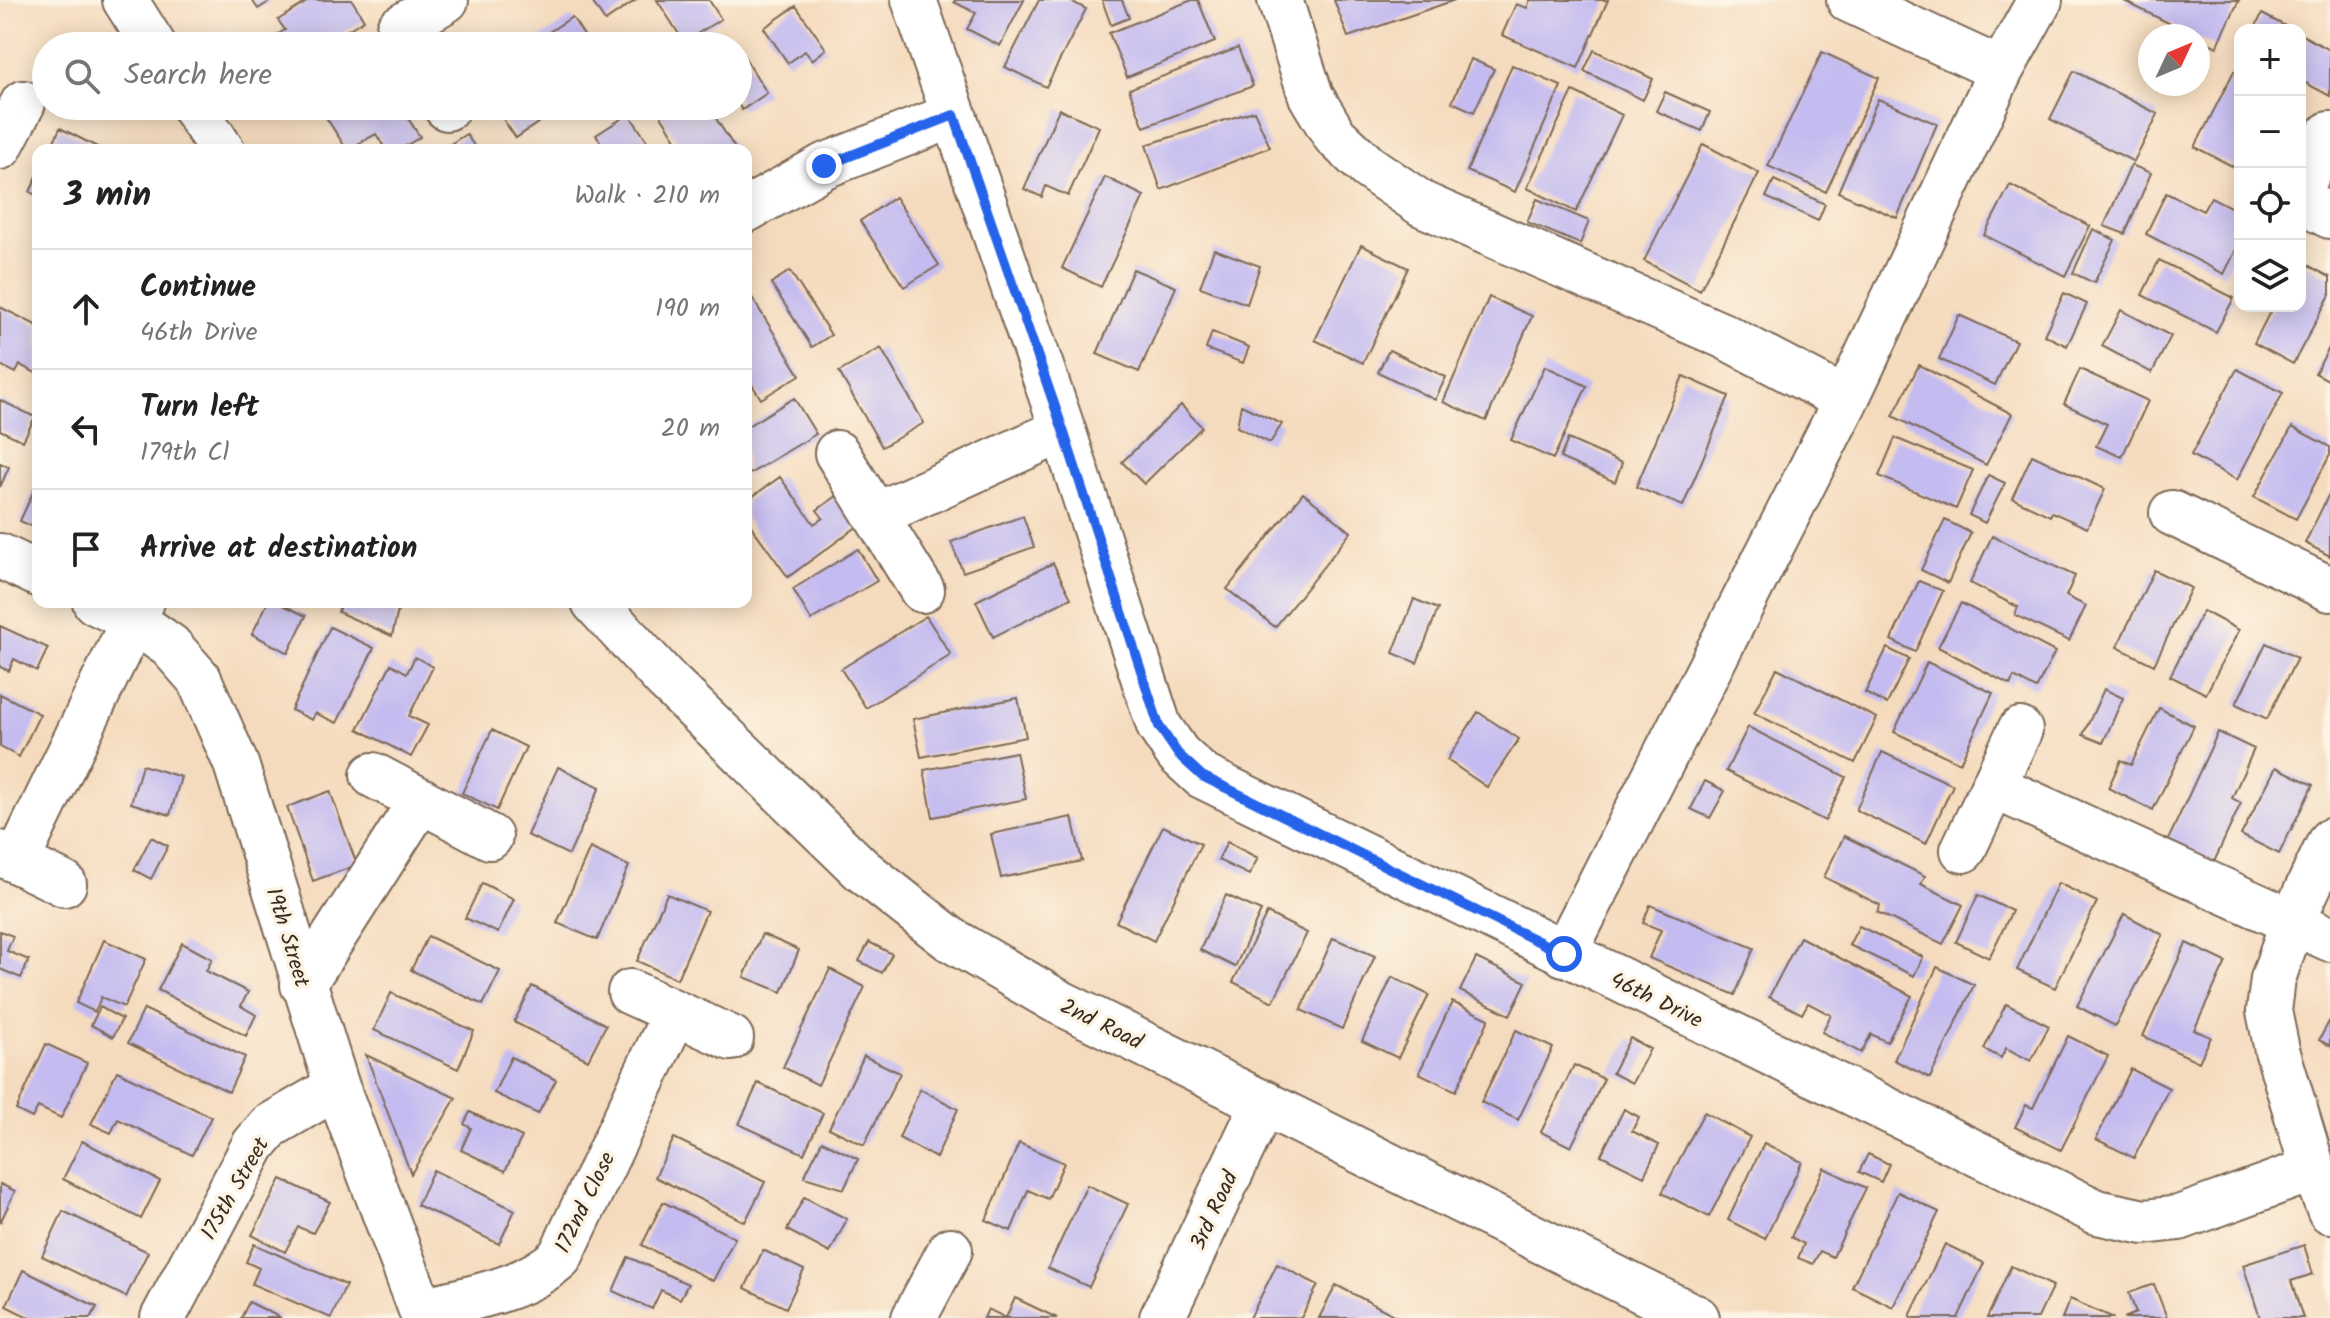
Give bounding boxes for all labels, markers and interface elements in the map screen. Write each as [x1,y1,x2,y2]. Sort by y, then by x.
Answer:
north arrow [2138,24,2210,96]
map controls [2234,24,2306,312]
button: + [2234,24,2306,96]
search box [32,32,752,120]
text: Search here [124,52,272,100]
icon: search [60,54,104,98]
button: − [2234,96,2306,168]
route end [806,148,842,184]
button: locate [2234,168,2306,240]
text: 3 min [64,169,151,223]
text: Walk · 210 m [575,175,720,217]
button: layers [2234,240,2306,312]
text: Continue [140,264,256,312]
icon: ahead [64,287,108,331]
text: 190 m [655,288,720,330]
text: 46th Drive [140,312,257,354]
text: Turn left [140,384,259,432]
icon: left [64,407,108,451]
text: 20 m [661,408,720,450]
text: 179th Cl [140,432,229,474]
text: Arrive at destination [140,525,417,573]
icon: arrive [64,527,108,571]
street label: 19th Street [255,884,318,992]
route start [1546,936,1582,972]
street label: 46th Drive [1604,964,1708,1039]
street label: 2nd Road [1053,990,1149,1061]
street label: 175th Street [193,1131,280,1247]
street label: 172nd Close [547,1146,626,1260]
street label: 3rd Road [1182,1165,1249,1256]

